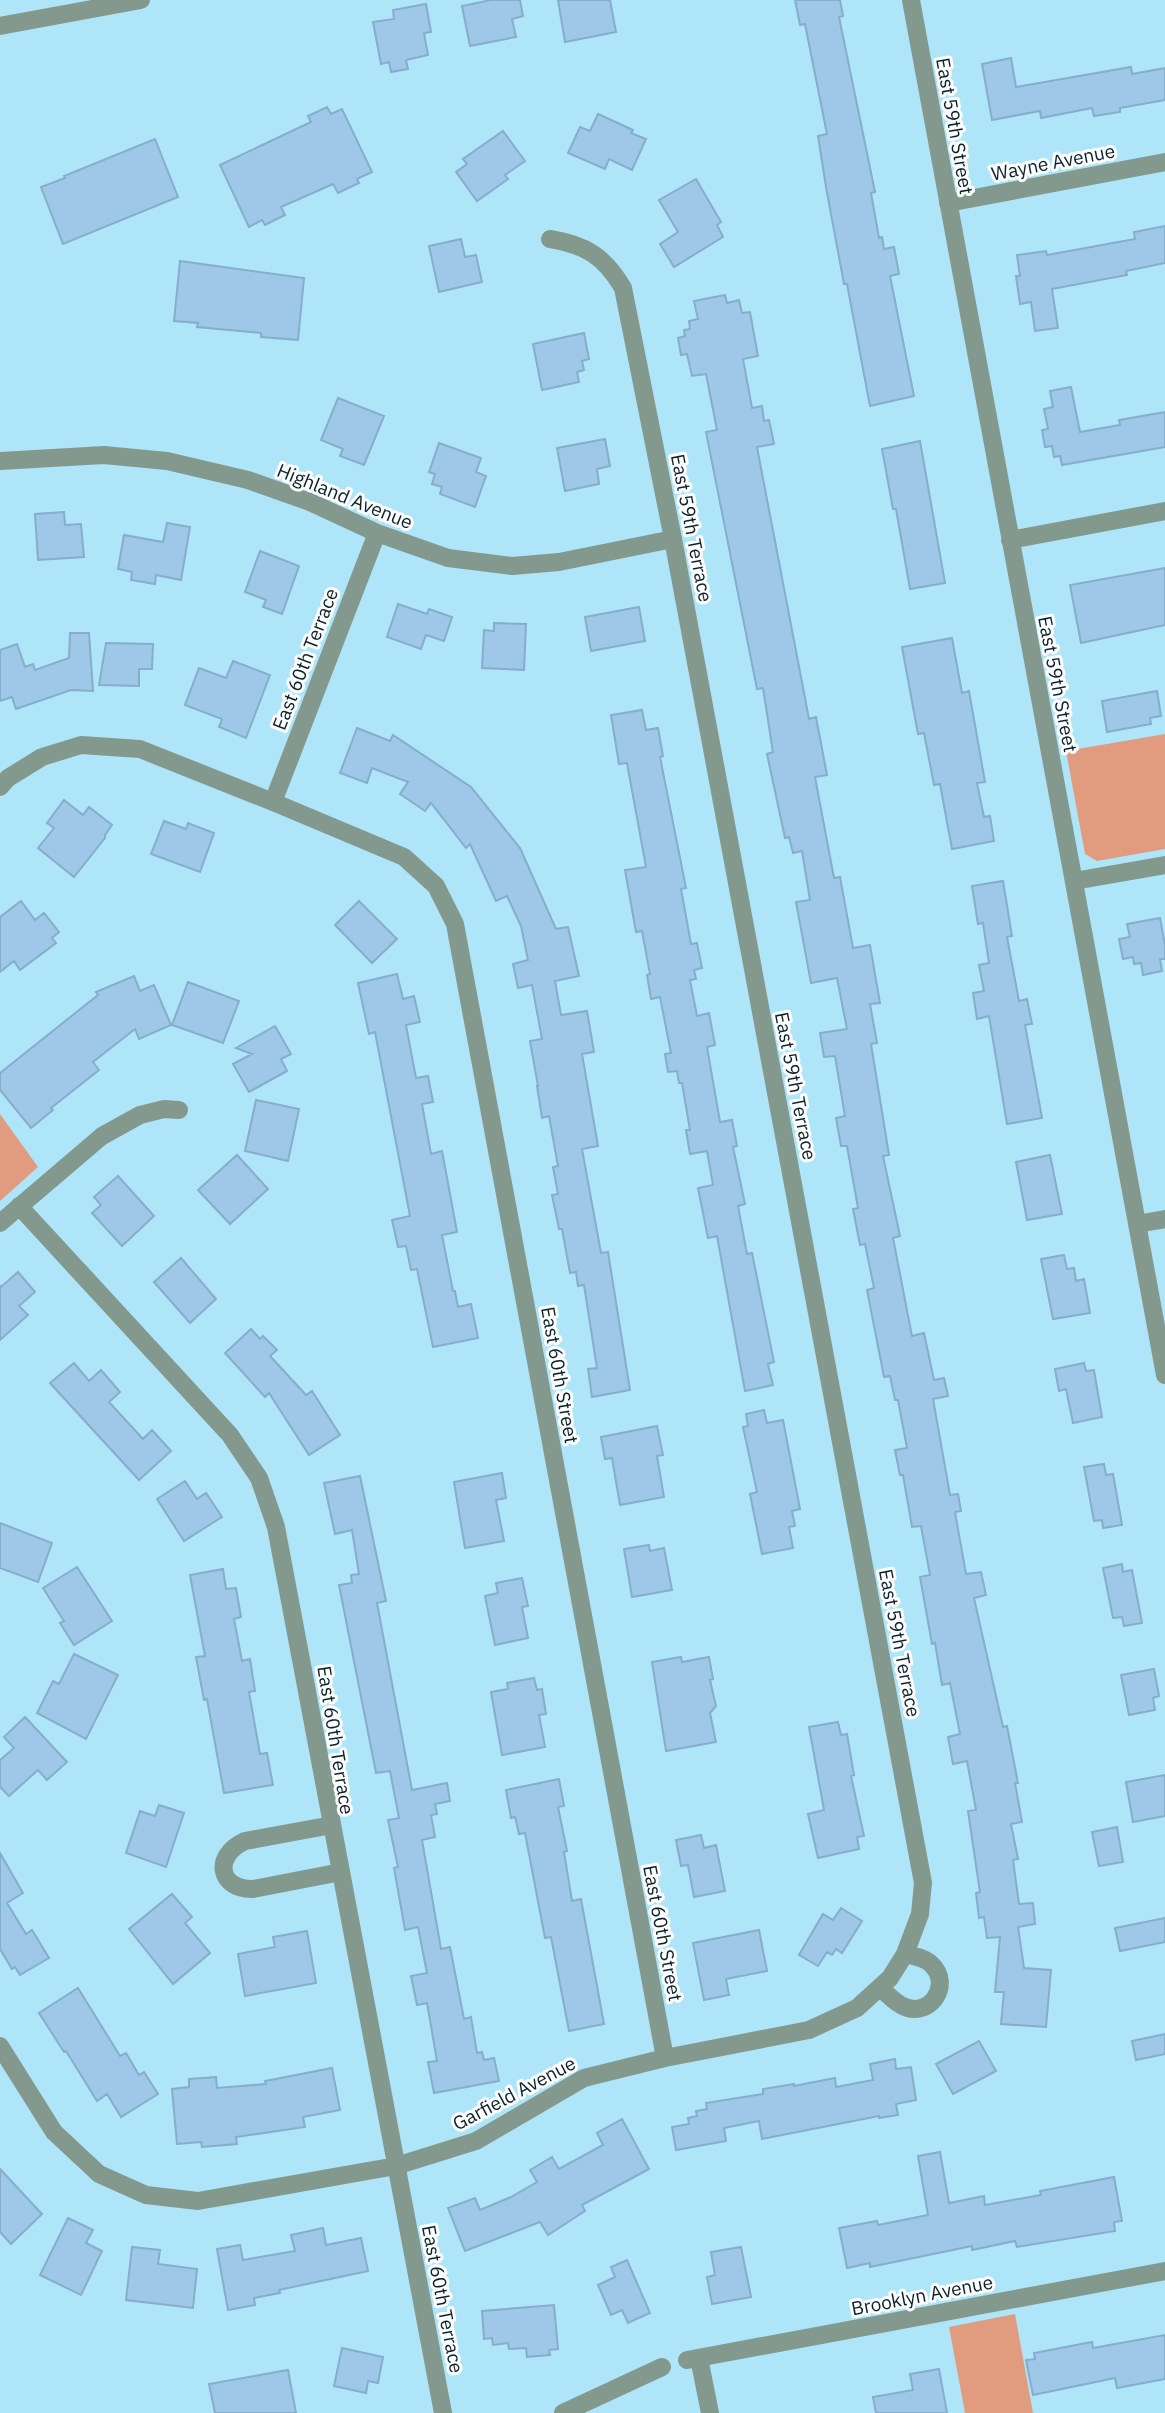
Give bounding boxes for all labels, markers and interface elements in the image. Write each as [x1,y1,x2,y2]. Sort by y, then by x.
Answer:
street label: East 59th Street [931,56,979,196]
street label: Wayne Avenue [989,138,1117,186]
street label: East 59th Terrace [666,452,718,604]
street label: Highland Avenue [274,458,416,534]
street label: East 60th Terrace [267,585,343,733]
street label: East 59th Street [1033,614,1083,754]
street label: East 59th Terrace [770,1010,822,1162]
street label: East 60th Street [536,1305,584,1445]
street label: East 59th Terrace [874,1567,926,1719]
street label: East 60th Terrace [312,1664,360,1816]
street label: East 60th Street [638,1863,688,2003]
street label: Garfield Avenue [448,2051,580,2135]
street label: East 60th Terrace [417,2223,469,2375]
street label: Brooklyn Avenue [849,2270,995,2320]

